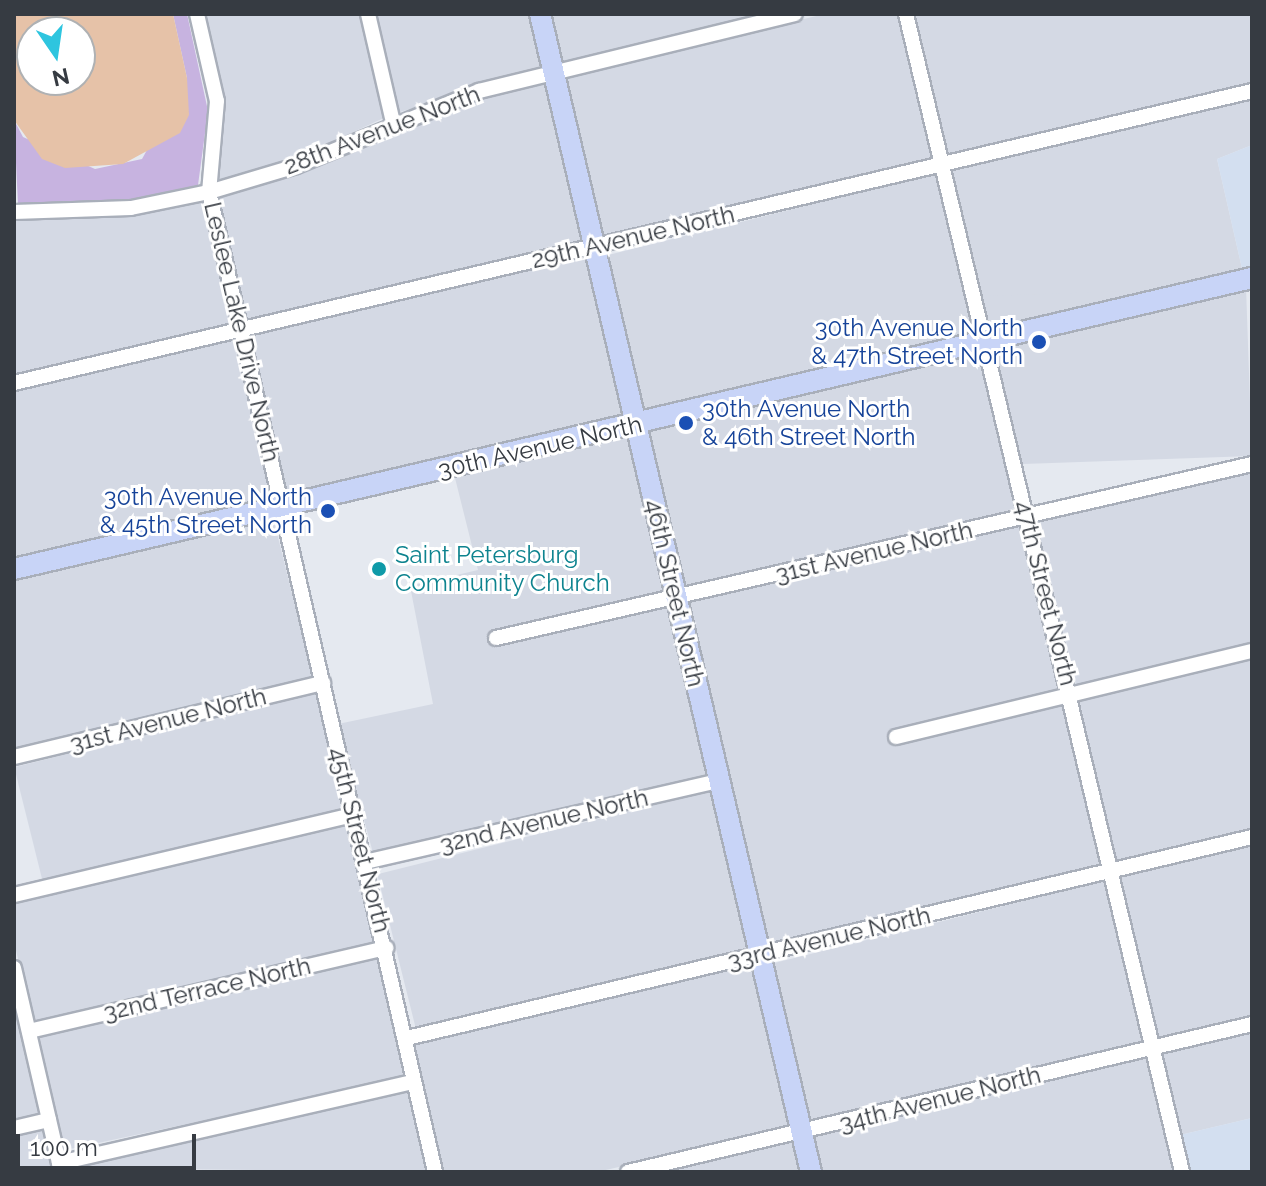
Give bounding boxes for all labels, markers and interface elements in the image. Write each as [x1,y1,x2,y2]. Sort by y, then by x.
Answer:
north arrow [16,16,96,96]
text: N [50,63,72,92]
street label: 28th Avenue North [280,79,484,181]
street label: Leslee Lake Drive North [198,199,286,465]
street label: 29th Avenue North [528,200,738,274]
place label: 30th Avenue North & 47th Street North [811,314,1023,370]
marker: 30th Avenue North & 47th Street North [1030,333,1048,351]
place label: 30th Avenue North & 46th Street North [702,395,916,451]
street label: 30th Avenue North [435,409,645,485]
marker: 30th Avenue North & 46th Street North [677,414,695,432]
place label: 30th Avenue North & 45th Street North [100,483,312,539]
street label: 46th Street North [639,496,711,690]
street label: 47th Street North [1009,497,1083,689]
marker: 30th Avenue North & 45th Street North [319,502,337,520]
street label: 31st Avenue North [772,515,976,589]
place label: Saint Petersburg Community Church [395,541,610,597]
marker: Saint Petersburg Community Church [370,560,388,578]
street label: 31st Avenue North [66,682,270,758]
street label: 45th Street North [323,744,397,936]
street label: 32nd Avenue North [437,783,651,859]
street label: 33rd Avenue North [724,901,934,975]
street label: 32nd Terrace North [100,951,314,1027]
street label: 34th Avenue North [836,1060,1044,1138]
scale bar [20,1118,200,1168]
text: 100 m [30,1133,98,1162]

